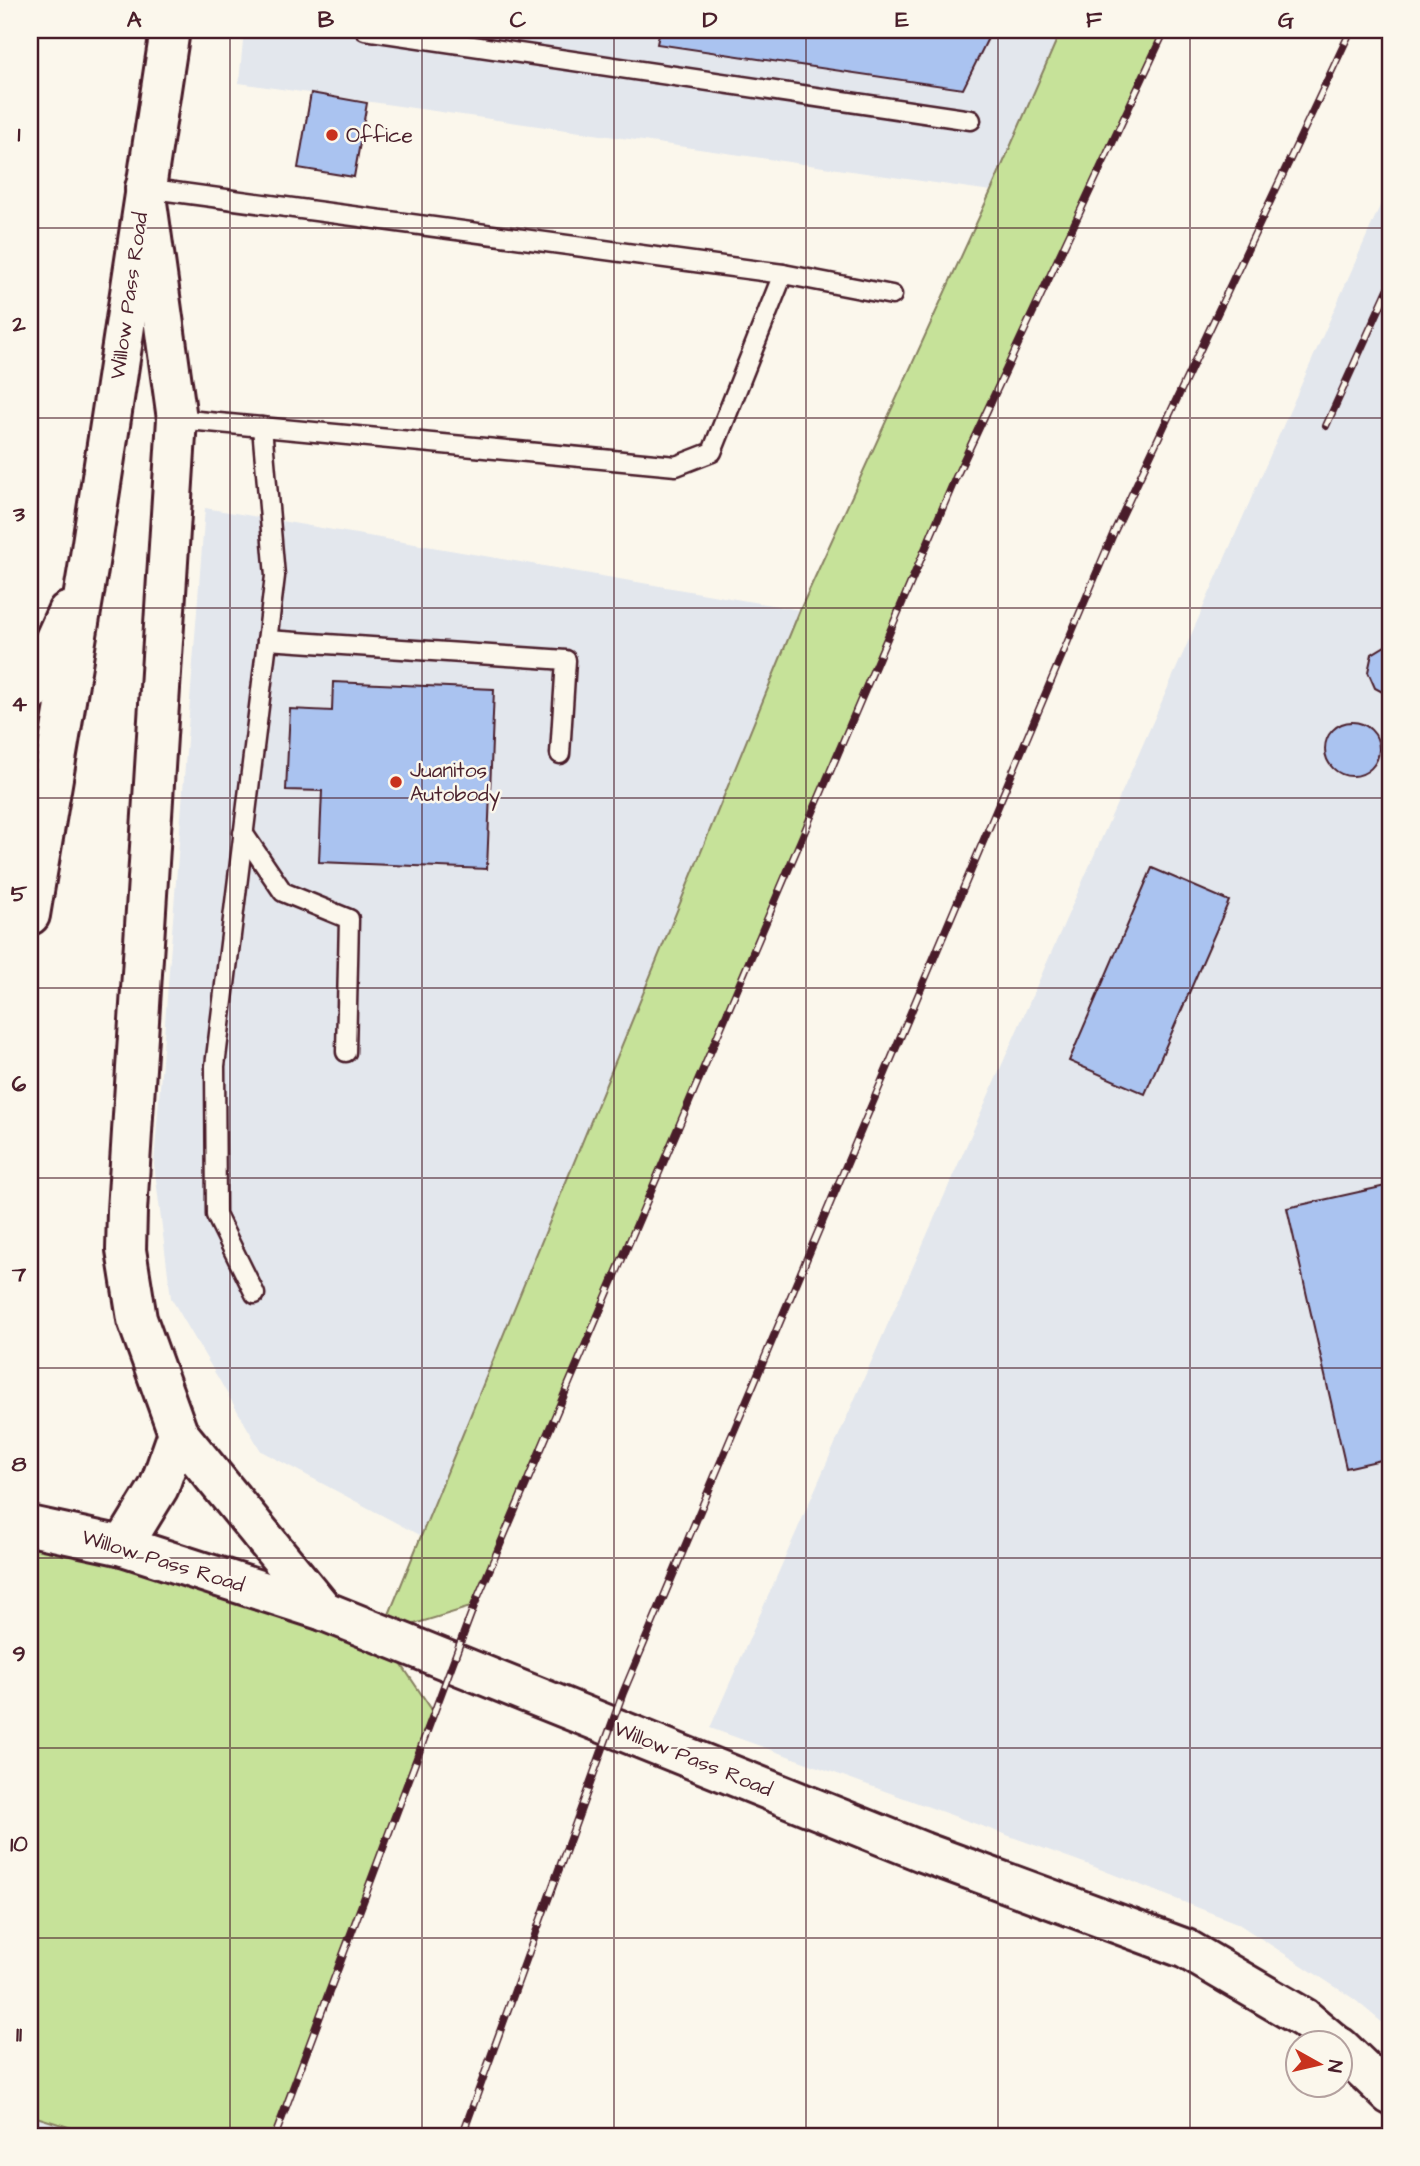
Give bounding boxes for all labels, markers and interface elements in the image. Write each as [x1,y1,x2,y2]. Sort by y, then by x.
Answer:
text: A [127,4,142,36]
text: B [318,4,335,36]
text: C [510,4,527,36]
text: D [703,4,718,36]
text: E [895,4,909,36]
text: F [1086,4,1103,36]
text: G [1278,4,1294,36]
text: 1 [18,118,21,150]
place label: Office [346,121,413,150]
marker: Office [324,127,340,143]
street label: Willow Pass Road [103,210,155,381]
text: 2 [11,308,26,340]
text: 3 [12,498,25,530]
text: 4 [11,688,27,720]
place label: Juanitos Autobody [410,756,501,811]
marker: Juanitos Autobody [388,774,404,790]
text: 5 [11,878,28,910]
text: 6 [12,1068,27,1100]
text: 7 [11,1258,27,1290]
text: 8 [12,1448,27,1480]
street label: Willow Pass Road [78,1522,248,1600]
text: 9 [12,1638,26,1670]
street label: Willow Pass Road [609,1714,777,1804]
text: 10 [10,1828,28,1860]
text: 11 [16,2018,22,2050]
north arrow [1284,2030,1354,2100]
text: N [1320,2058,1349,2074]

